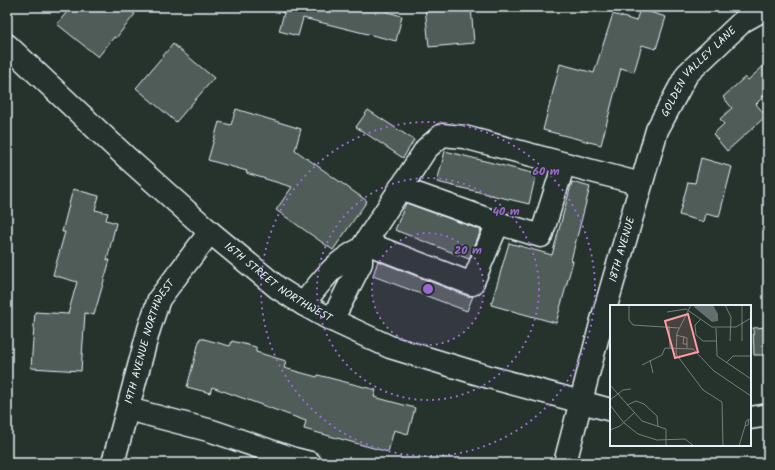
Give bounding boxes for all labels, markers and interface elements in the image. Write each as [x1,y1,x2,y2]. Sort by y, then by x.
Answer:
street label: GOLDEN VALLEY LANE [657,22,741,120]
text: 60 m [532,162,560,181]
text: 40 m [492,202,520,221]
street label: 18TH AVENUE [604,214,641,284]
street label: 16TH STREET NORTHWEST [220,238,336,328]
text: 20 m [454,241,482,260]
street label: 19TH AVENUE NORTHWEST [120,275,180,406]
centre of rings [421,282,435,296]
inset map [610,305,751,446]

